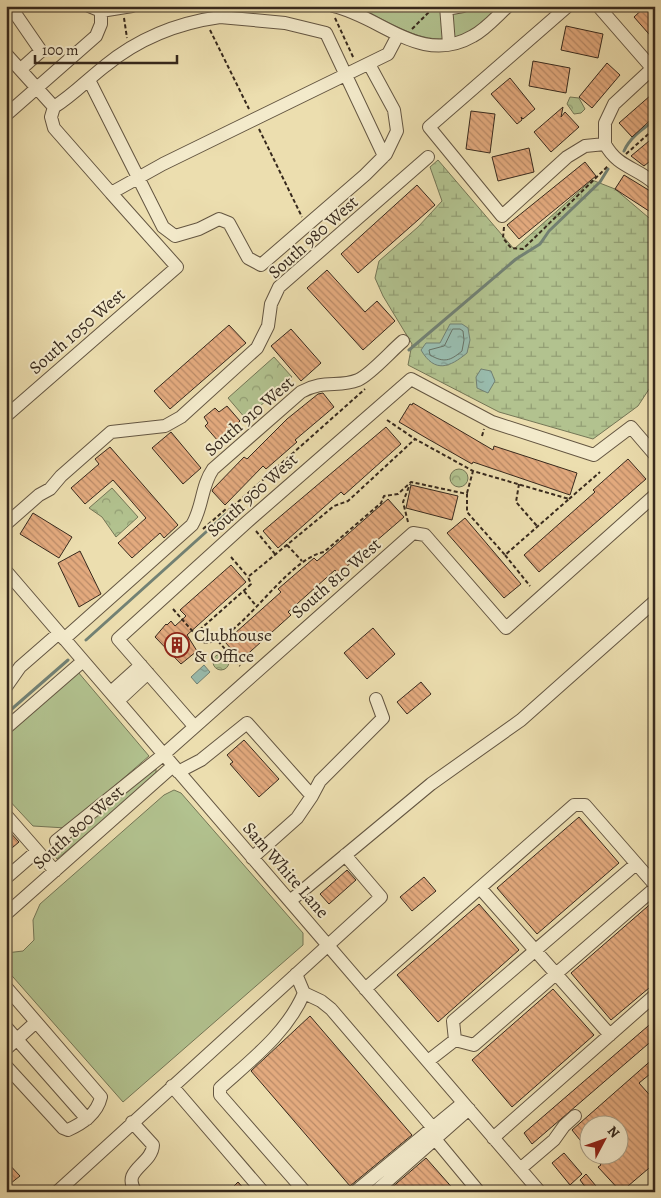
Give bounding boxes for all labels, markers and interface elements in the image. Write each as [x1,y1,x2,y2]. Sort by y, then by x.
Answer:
scale bar [35,32,178,64]
text: 100 m [42,40,79,60]
street label: South 980 West [263,190,363,284]
street label: South 1050 West [24,282,130,380]
street label: South 910 West [199,370,299,462]
street label: South 900 West [201,448,303,542]
street label: South 810 West [286,532,386,624]
place label: Clubhouse & Office [194,623,272,668]
building icon: Clubhouse & Office [164,632,190,658]
street label: South 800 West [27,780,129,874]
street label: Sam White Lane [237,817,335,923]
north arrow [578,1116,628,1166]
text: N [603,1122,624,1142]

